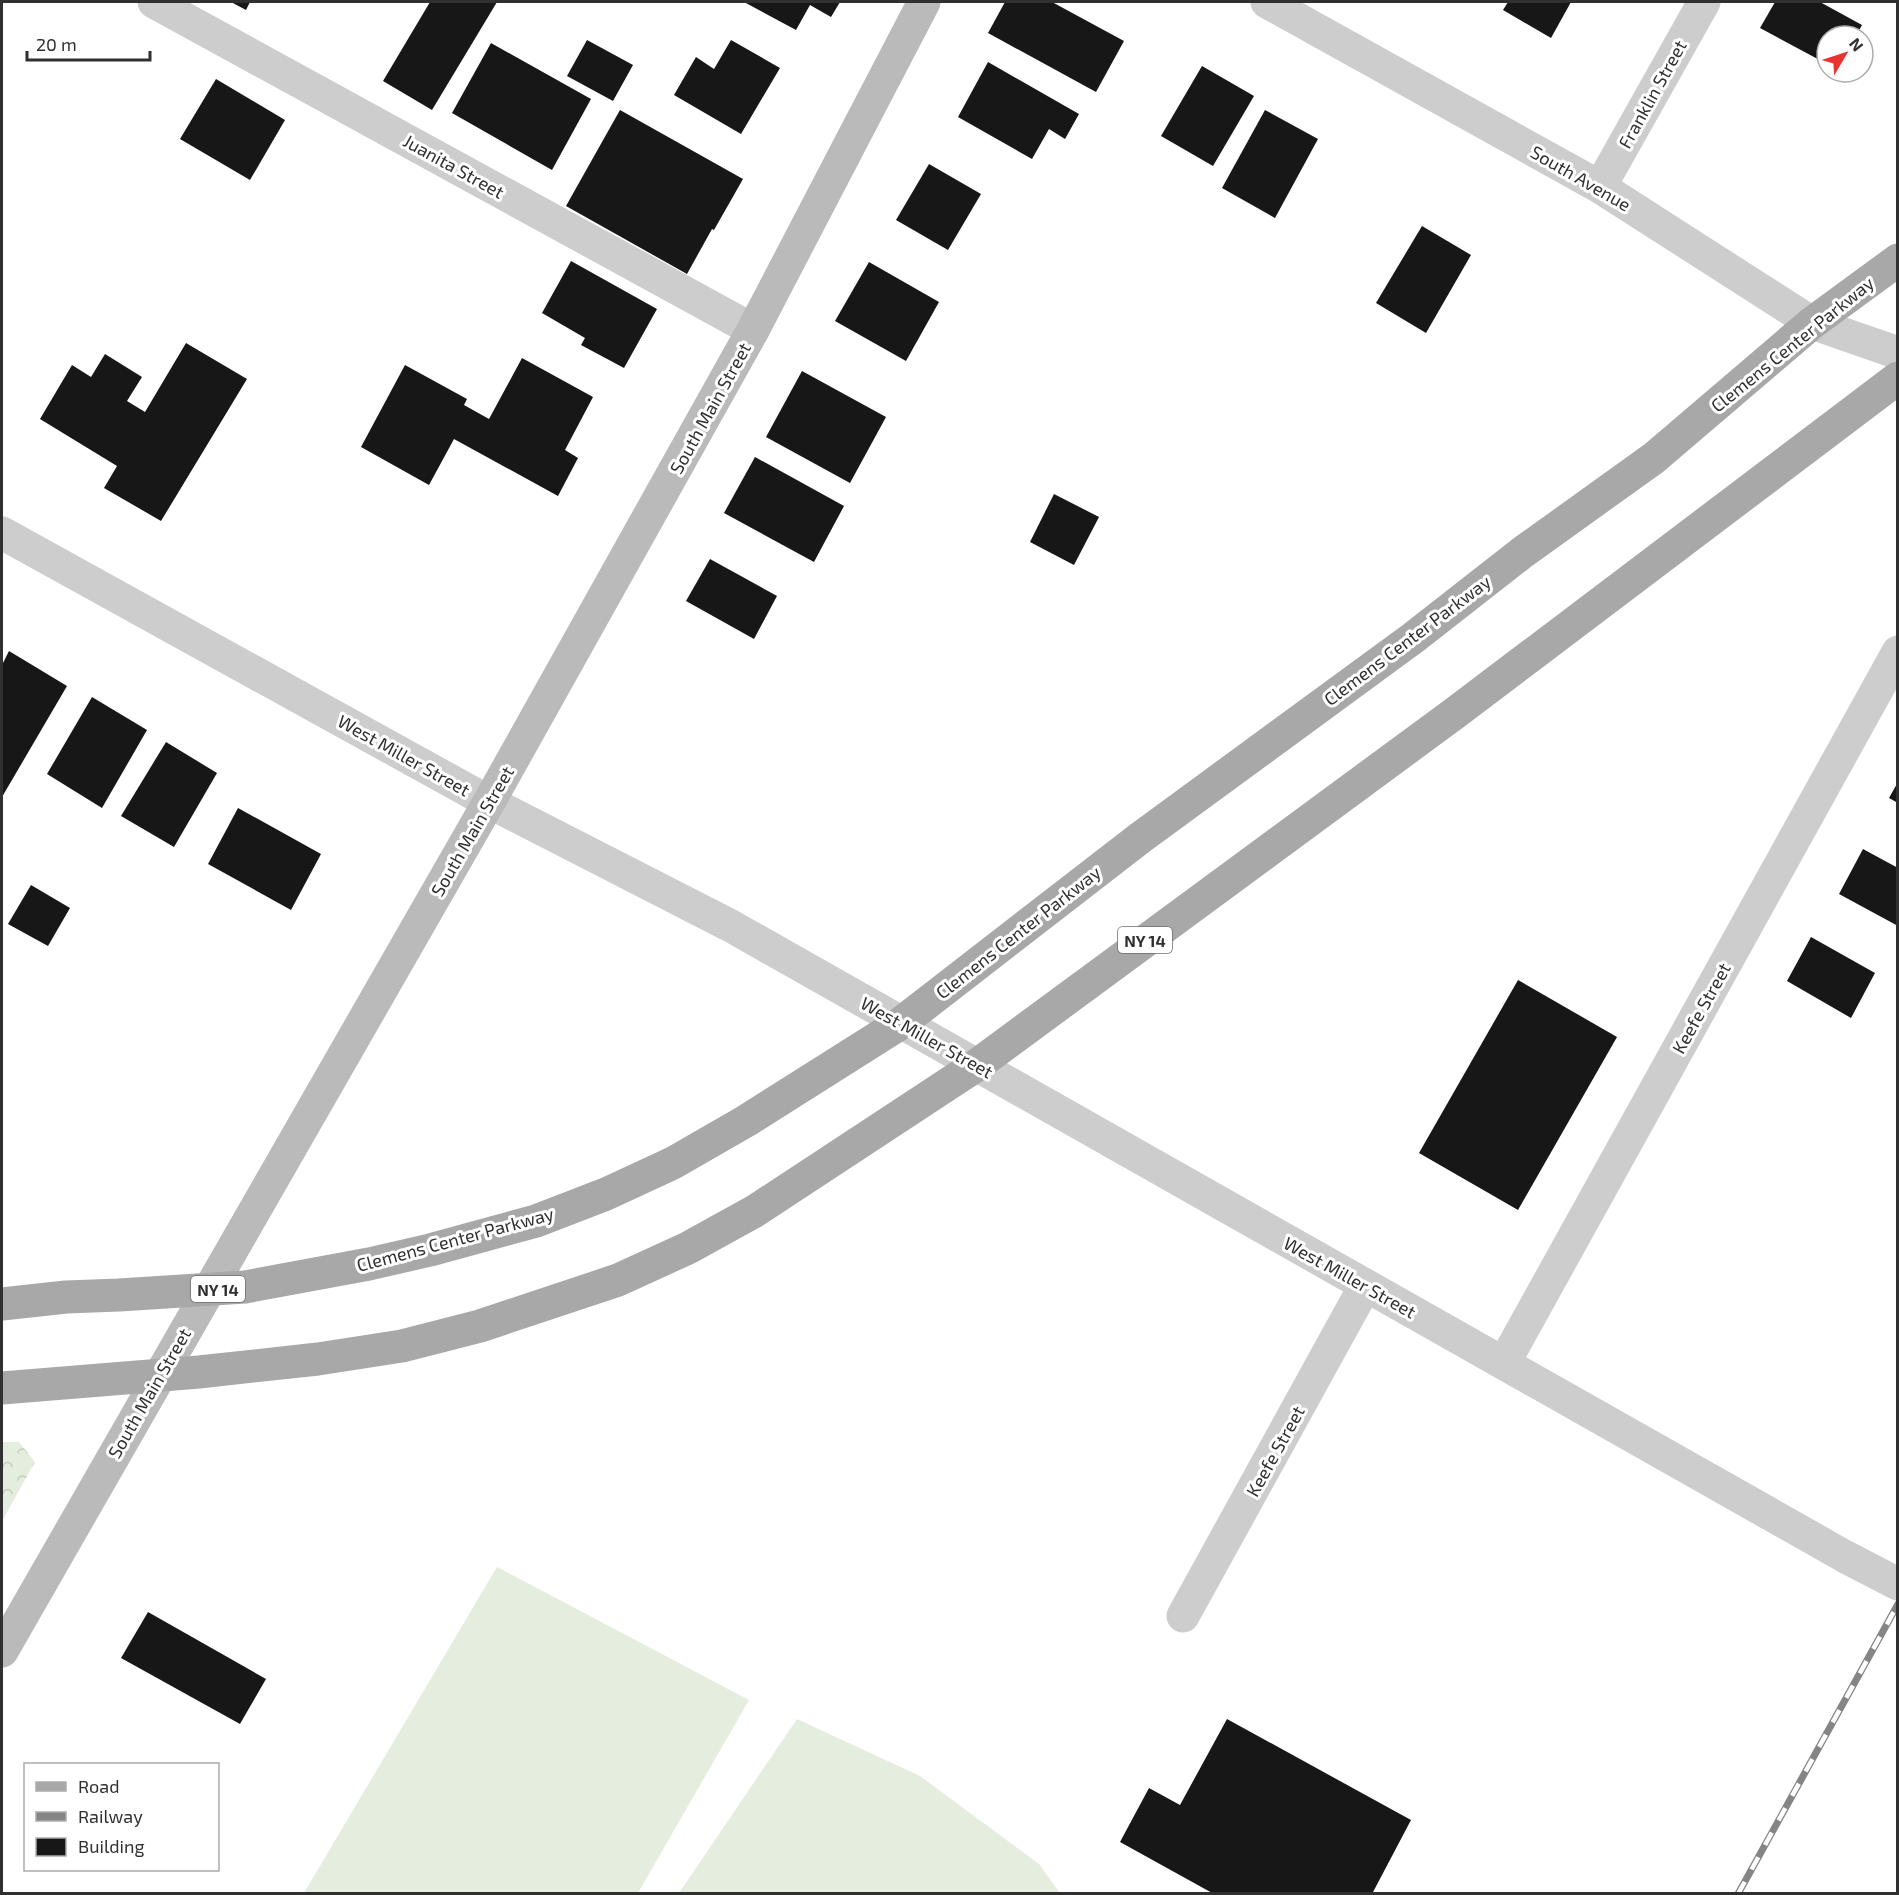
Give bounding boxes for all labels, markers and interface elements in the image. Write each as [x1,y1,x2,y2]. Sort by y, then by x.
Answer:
scale bar [27,24,150,62]
north arrow [1815,24,1875,84]
text: 20 m [36,33,77,55]
text: N [1846,34,1868,55]
street label: Franklin Street [1613,36,1691,152]
street label: Juanita Street [400,129,508,203]
street label: South Avenue [1527,141,1635,215]
street label: Clemens Center Parkway [1706,271,1878,416]
street label: South Main Street [665,338,755,477]
street label: Clemens Center Parkway [1319,570,1495,710]
street label: West Miller Street [334,710,474,801]
street label: South Main Street [426,762,518,900]
street label: Clemens Center Parkway [931,861,1105,1003]
road number: NY 14 [1118,927,1172,953]
street label: Keefe Street [1667,959,1735,1057]
street label: West Miller Street [857,992,997,1083]
street label: Clemens Center Parkway [354,1202,556,1276]
street label: West Miller Street [1280,1232,1420,1323]
road number: NY 14 [191,1276,245,1302]
street label: South Main Street [103,1324,195,1462]
street label: Keefe Street [1241,1402,1309,1500]
legend [24,1763,219,1871]
text: Road [78,1775,119,1797]
text: Railway [78,1805,143,1827]
text: Building [78,1835,145,1857]

